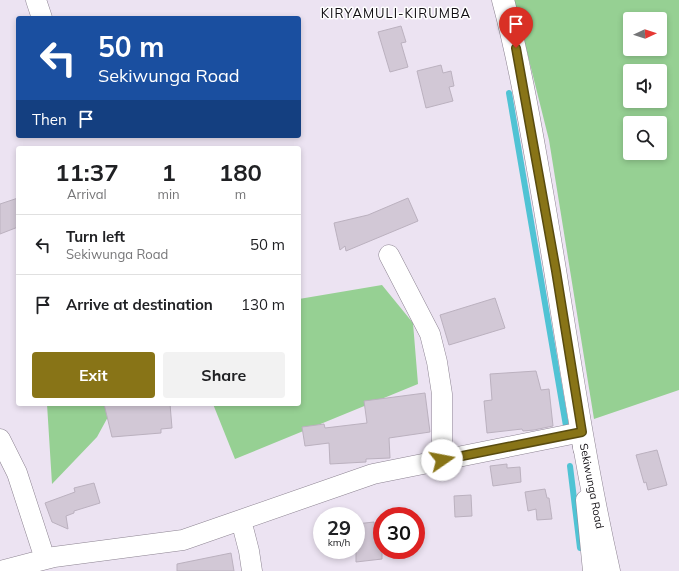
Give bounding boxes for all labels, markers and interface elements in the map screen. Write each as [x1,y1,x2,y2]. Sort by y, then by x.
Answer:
district label: KIRYAMULI-KIRUMBA [321,5,471,21]
pin [499,7.0,533,48]
north arrow [623,12,667,56]
map controls [623,12,667,160]
icon: arrive [505,13,527,35]
text: 50 m [98,29,164,64]
icon: left [32,32,84,84]
text: Sekiwunga Road [98,64,240,87]
button: sound [623,64,667,108]
icon: arrive [75,108,97,130]
text: Then [32,110,67,129]
button: search [623,116,667,160]
text: 11:37 [55,157,119,187]
text: 1 [161,157,176,187]
text: 180 [219,157,262,187]
text: Arrival [67,186,107,202]
text: min [158,186,180,202]
text: m [235,186,246,202]
text: Turn left [66,227,125,246]
icon: left [32,234,54,256]
text: 50 m [250,235,285,254]
text: Sekiwunga Road [66,246,168,262]
icon: arrive [32,294,54,316]
text: Arrive at destination [66,295,213,314]
text: 130 m [241,295,285,314]
button: Exit [32,352,155,398]
button: Share [163,352,285,398]
position arrow [421,439,463,481]
street label: Sekiwunga Road [577,442,607,530]
speed limit sign: 30 [373,507,425,559]
text: 29 [327,515,351,540]
text: km/h [328,536,350,549]

